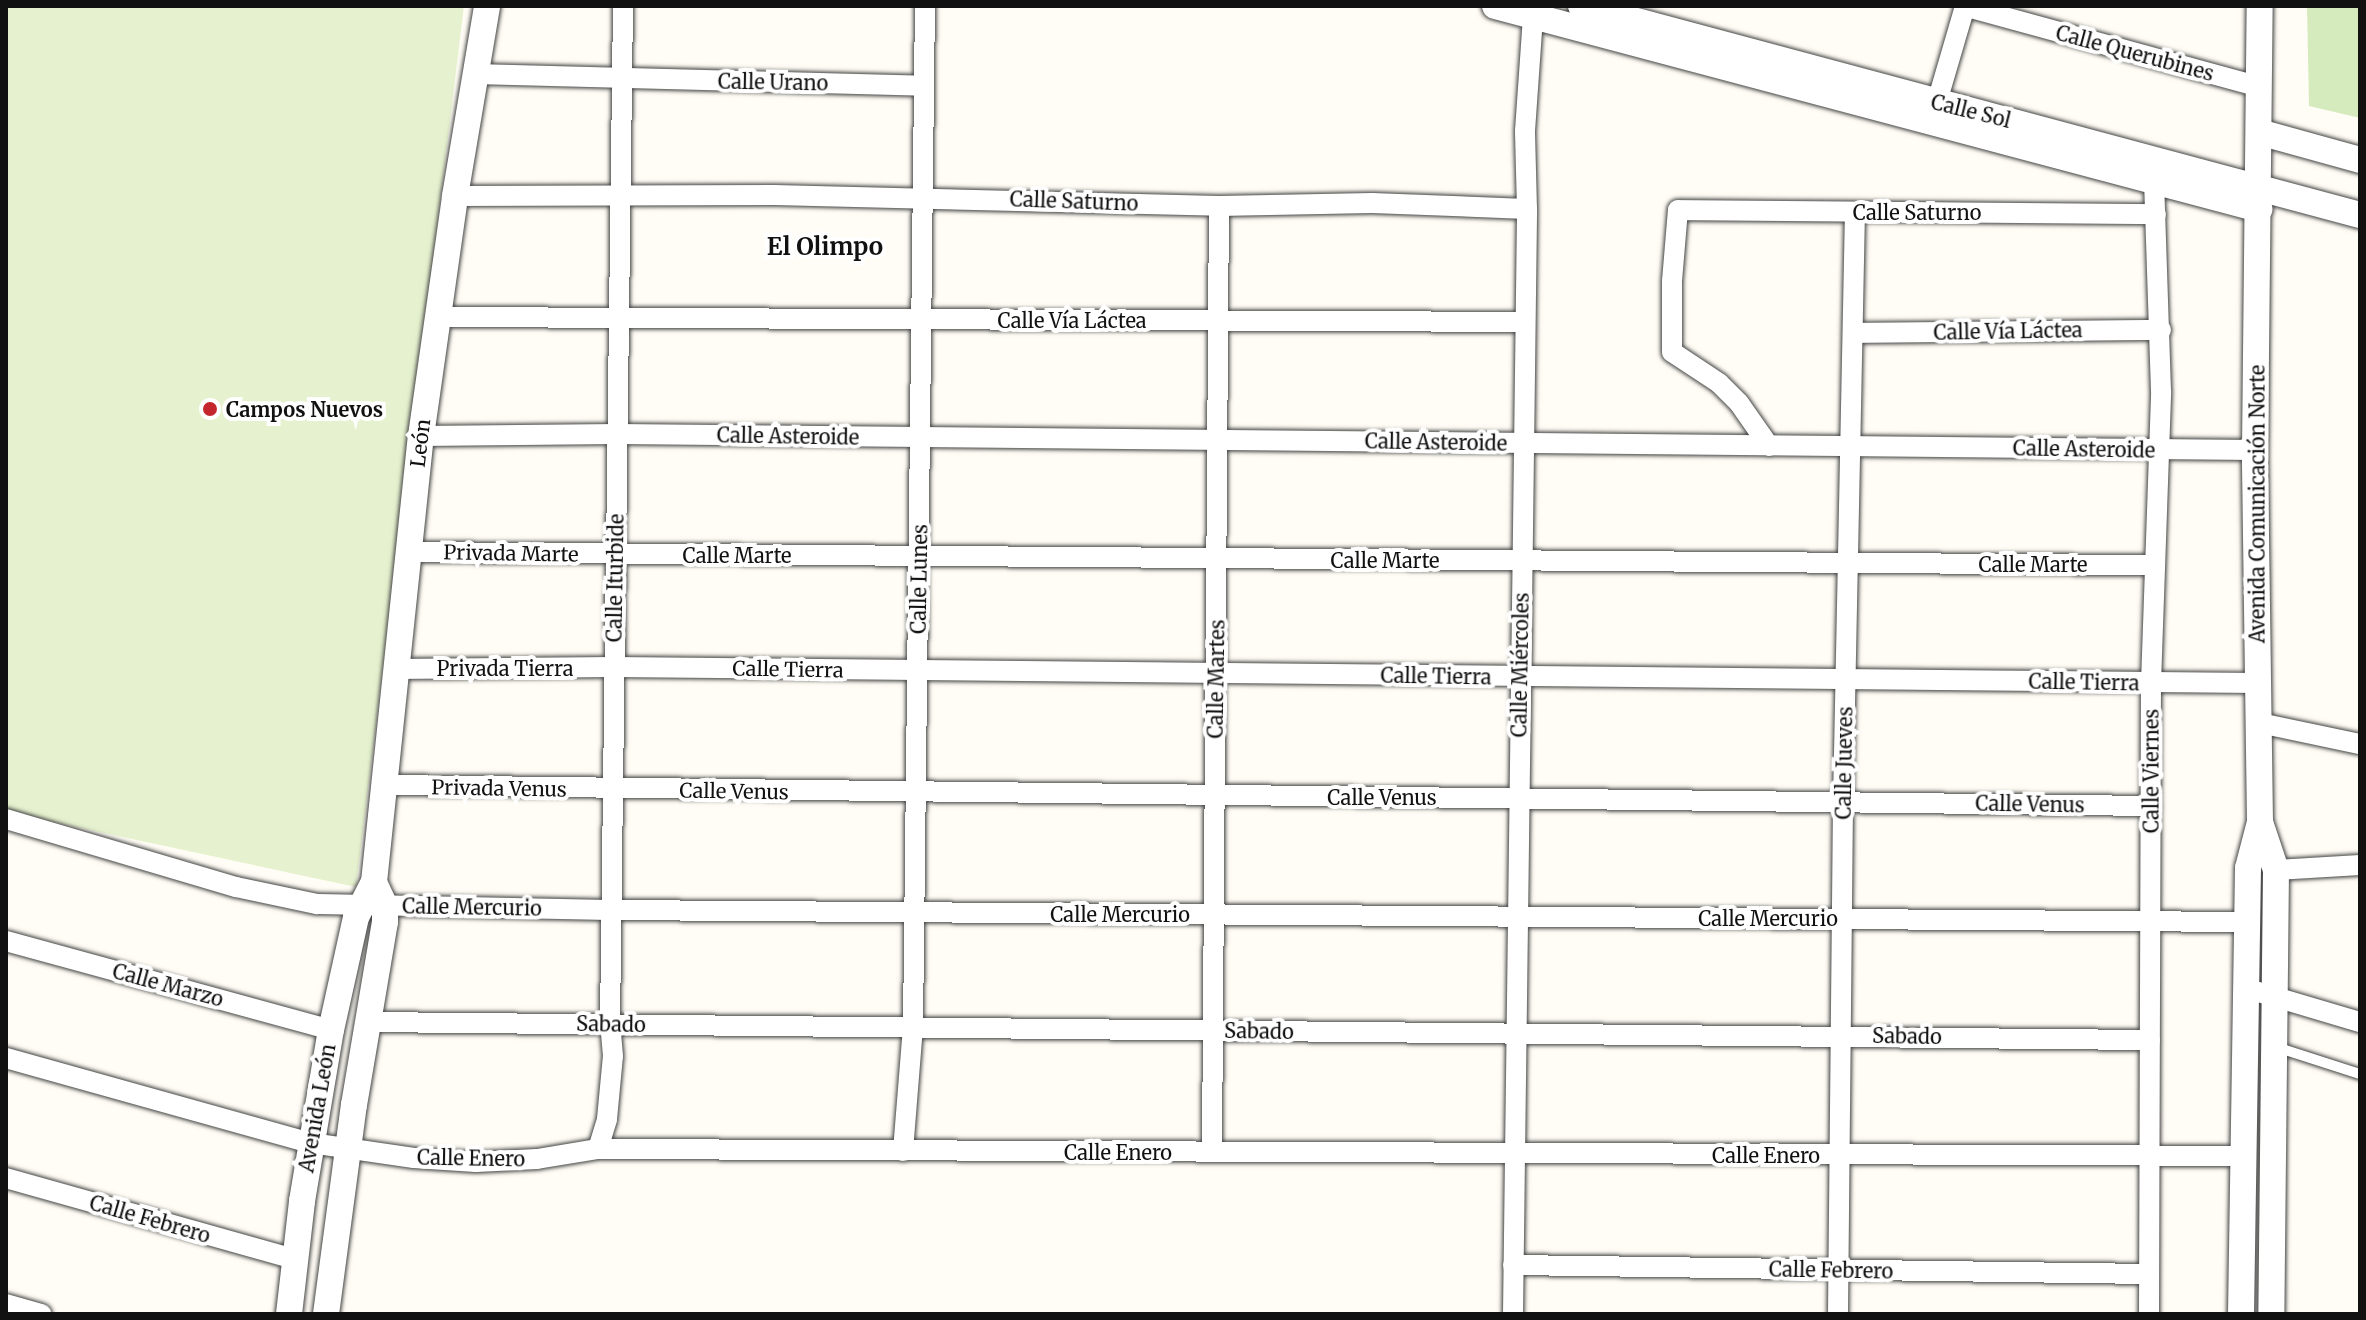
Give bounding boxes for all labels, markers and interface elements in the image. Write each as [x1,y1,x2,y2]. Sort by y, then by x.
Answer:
street label: Calle Querubines [2053,20,2217,86]
street label: Calle Urano [718,69,828,95]
street label: Calle Sol [1929,89,2013,133]
street label: Calle Saturno [1009,187,1139,215]
street label: Calle Saturno [1853,200,1981,224]
district label: El Olimpo [767,233,883,261]
street label: Calle Vía Láctea [997,308,1147,332]
street label: Calle Vía Láctea [1933,318,2083,344]
street label: Avenida Comunicación Norte [2245,365,2269,643]
place label: Campos Nuevos [226,397,383,421]
marker: Campos Nuevos [201,400,219,418]
street label: León [405,418,435,468]
street label: Calle Asteroide [717,423,859,449]
street label: Calle Asteroide [1365,429,1507,455]
street label: Calle Asteroide [2013,436,2155,462]
street label: Calle Iturbide [602,514,628,642]
street label: Calle Lunes [906,524,932,634]
street label: Privada Marte [443,540,579,566]
street label: Calle Marte [682,543,792,567]
street label: Calle Marte [1330,548,1440,572]
street label: Calle Marte [1978,552,2088,576]
street label: Calle Miércoles [1507,592,1533,738]
street label: Calle Martes [1203,619,1229,739]
street label: Privada Tierra [436,656,574,680]
street label: Calle Tierra [732,656,844,682]
street label: Calle Tierra [1380,663,1492,689]
street label: Calle Tierra [2028,669,2140,695]
street label: Calle Jueves [1831,706,1857,820]
street label: Calle Viernes [2139,709,2163,833]
street label: Privada Venus [431,775,567,801]
street label: Calle Venus [679,778,789,804]
street label: Calle Venus [1327,785,1437,809]
street label: Calle Venus [1975,791,2085,817]
street label: Calle Mercurio [402,894,542,920]
street label: Calle Mercurio [1050,902,1190,926]
street label: Calle Mercurio [1698,906,1838,930]
street label: Calle Marzo [110,959,226,1011]
street label: Sabado [576,1011,646,1037]
street label: Sabado [1224,1018,1294,1044]
street label: Sabado [1872,1023,1942,1049]
street label: Avenida León [294,1042,340,1174]
street label: Calle Enero [1064,1140,1172,1164]
street label: Calle Enero [1712,1143,1820,1167]
street label: Calle Enero [417,1145,525,1171]
street label: Calle Febrero [87,1190,213,1248]
street label: Calle Febrero [1769,1257,1893,1283]

